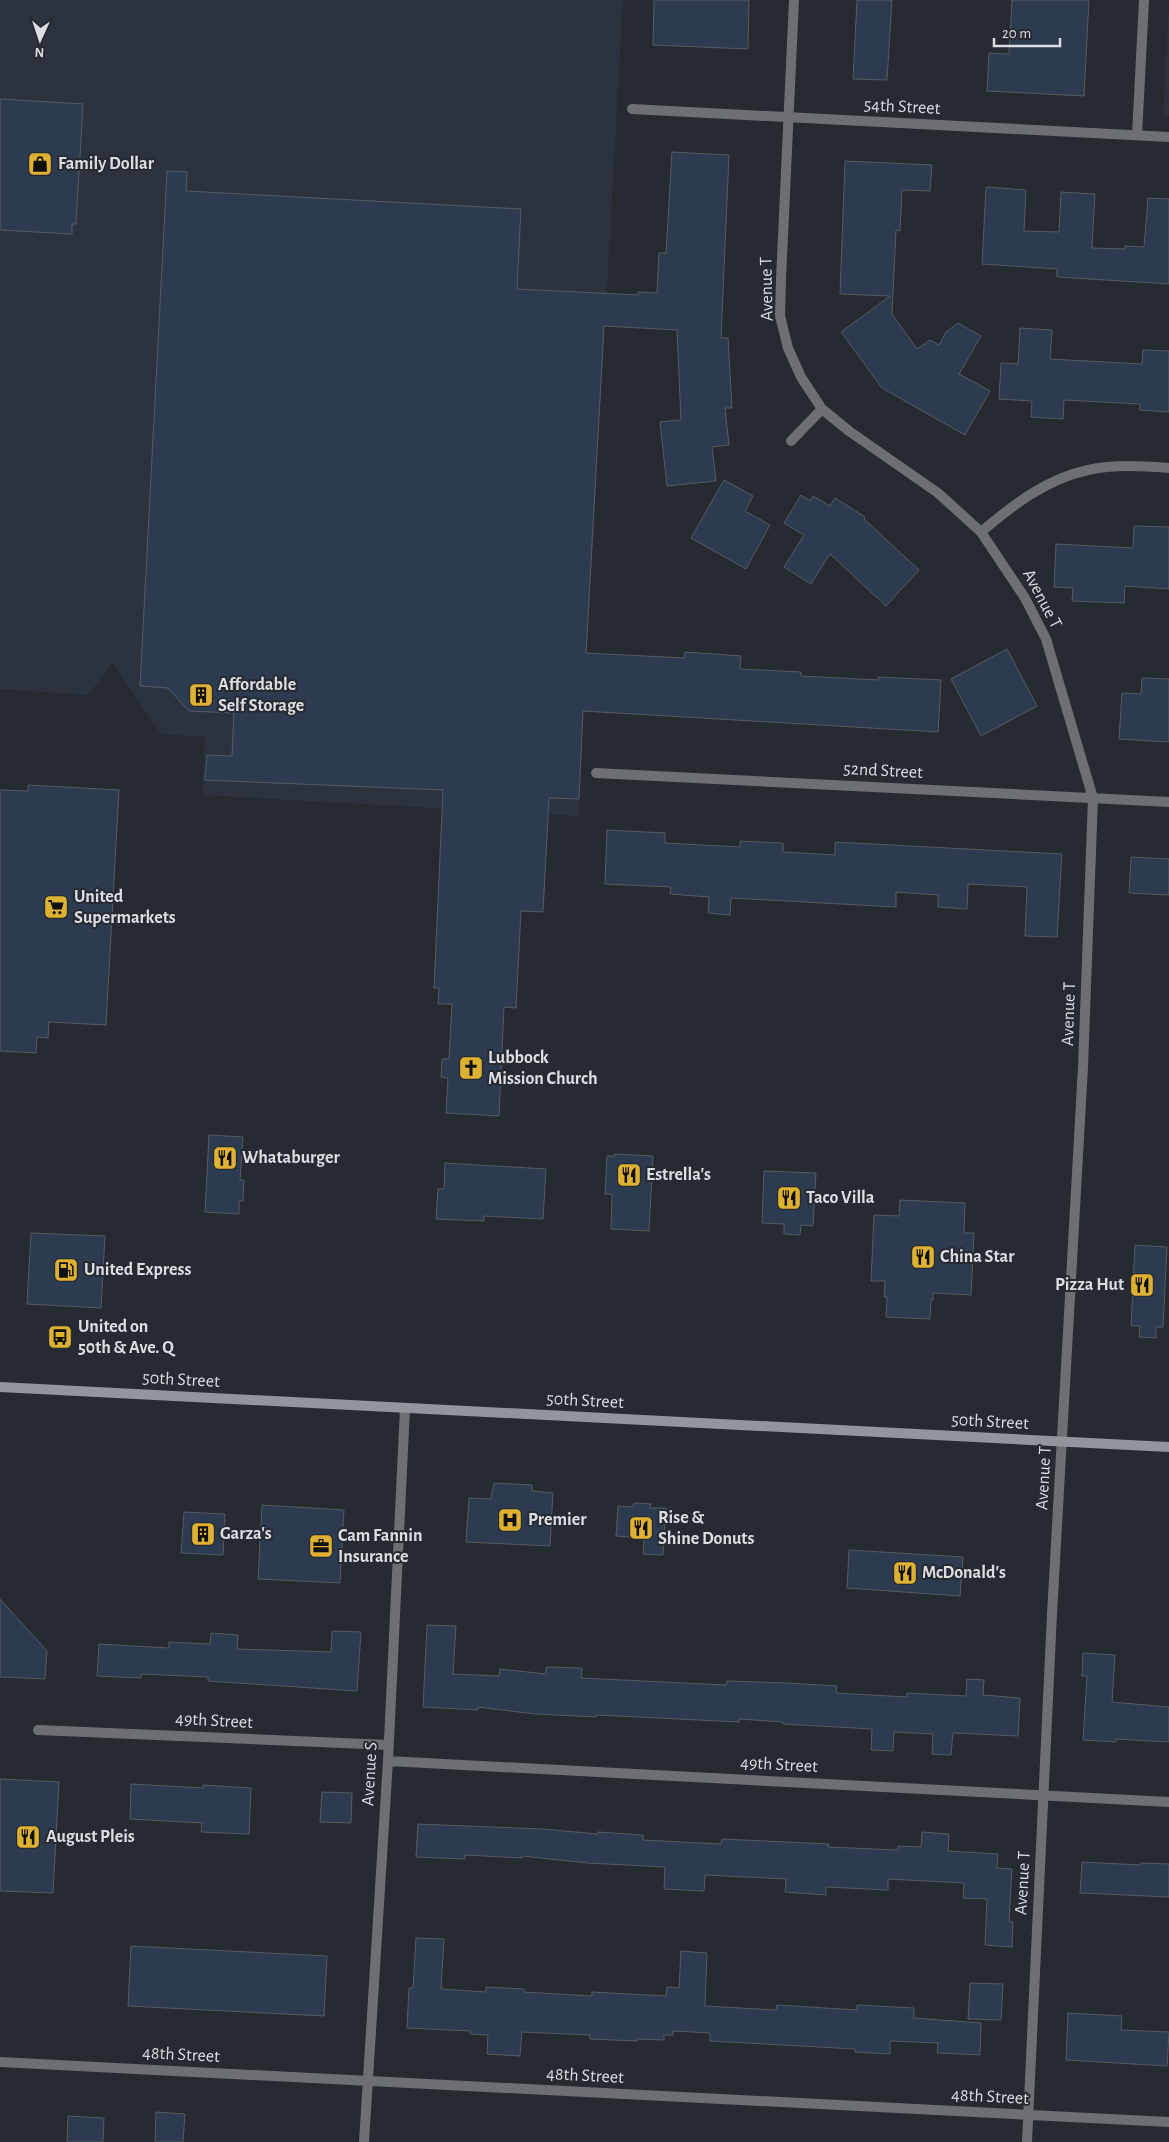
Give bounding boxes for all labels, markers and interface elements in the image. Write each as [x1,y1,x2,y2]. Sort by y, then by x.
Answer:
north arrow [15,15,65,65]
scale bar [994,15,1060,47]
text: 20 m [1002,26,1031,41]
text: N [34,45,45,59]
street label: 54th Street [863,96,941,118]
shop icon: Family Dollar [27,151,53,177]
place label: Family Dollar [58,155,155,173]
street label: Avenue T [757,257,777,321]
street label: Avenue T [1019,566,1065,632]
place label: Affordable Self Storage [218,676,304,715]
building icon: Affordable Self Storage [188,682,214,708]
street label: 52nd Street [843,760,924,782]
place label: United Supermarkets [74,888,176,927]
supermarket icon: United Supermarkets [43,894,69,920]
street label: Avenue T [1059,981,1079,1046]
place label: Lubbock Mission Church [488,1049,598,1088]
church icon: Lubbock Mission Church [458,1055,484,1081]
restaurant icon: Whataburger [212,1145,238,1171]
place label: Whataburger [242,1149,341,1167]
restaurant icon: Estrella's [616,1162,642,1188]
place label: Estrella's [646,1166,711,1184]
restaurant icon: Taco Villa [776,1185,802,1211]
place label: Taco Villa [806,1189,875,1207]
restaurant icon: China Star [910,1244,936,1270]
place label: China Star [940,1248,1015,1266]
fuel station icon: United Express [53,1257,79,1283]
place label: United Express [84,1261,191,1279]
restaurant icon: Pizza Hut [1129,1272,1155,1298]
place label: Pizza Hut [1055,1276,1124,1294]
place label: United on 50th & Ave. Q [78,1318,176,1357]
bus stop icon: United on 50th & Ave. Q [47,1324,73,1350]
street label: 50th Street [142,1369,220,1391]
street label: 50th Street [546,1390,624,1412]
street label: 50th Street [951,1411,1029,1433]
street label: Avenue T [1033,1445,1055,1511]
hospital icon: Premier [497,1507,523,1533]
place label: Rise & Shine Donuts [658,1509,754,1548]
place label: Premier [528,1511,587,1529]
restaurant icon: Rise & Shine Donuts [628,1515,654,1541]
building icon: Garza's [190,1521,216,1547]
place label: Garza's [220,1525,272,1543]
place label: Cam Fannin Insurance [338,1527,423,1566]
office icon: Cam Fannin Insurance [308,1533,334,1559]
restaurant icon: McDonald's [892,1560,918,1586]
place label: McDonald's [922,1564,1006,1582]
street label: 49th Street [175,1710,253,1732]
street label: Avenue S [359,1742,381,1806]
street label: 49th Street [740,1754,818,1776]
restaurant icon: August Pleis [15,1824,41,1850]
place label: August Pleis [46,1828,135,1846]
street label: Avenue T [1012,1850,1034,1916]
street label: 48th Street [142,2044,220,2066]
street label: 48th Street [546,2065,624,2087]
street label: 48th Street [951,2086,1029,2108]

